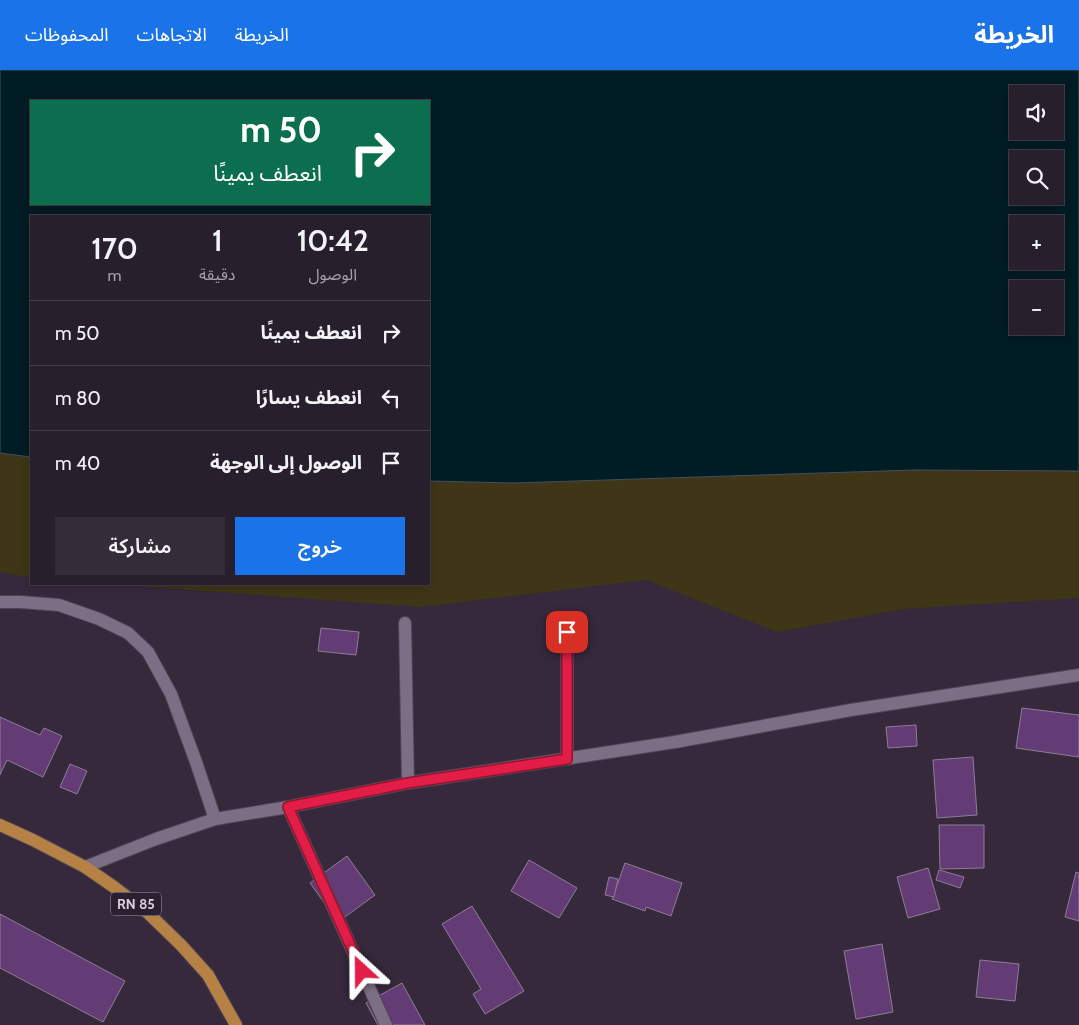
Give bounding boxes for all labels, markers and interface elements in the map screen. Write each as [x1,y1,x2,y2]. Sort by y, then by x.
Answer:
text: الخريطة [974,20,1054,49]
text: المحفوظات [25,24,109,46]
text: الاتجاهات [137,24,207,46]
text: الخريطة [235,24,289,46]
map controls [1009,85,1064,335]
button: sound [1009,85,1064,140]
text: 50 m [240,108,322,151]
icon: right [340,120,405,185]
button: search [1009,150,1064,205]
text: انعطف يمينًا [213,160,322,187]
button: + [1009,215,1064,270]
text: 1 [212,222,223,259]
text: 10:42 [297,222,369,259]
text: 170 [91,230,138,267]
text: دقيقة [199,265,235,284]
text: الوصول [308,265,357,284]
text: m [107,266,122,285]
button: − [1009,280,1064,335]
icon: right [377,319,405,347]
text: انعطف يمينًا [261,321,362,344]
text: 50 m [55,322,100,345]
icon: left [377,384,405,412]
text: انعطف يسارًا [256,386,362,409]
text: 80 m [55,387,101,410]
icon: arrive [377,449,405,477]
text: الوصول إلى الوجهة [210,451,362,474]
text: 40 m [55,452,100,475]
button: مشاركة [55,517,225,575]
button: خروج [235,517,405,575]
pin [546,611,588,653]
icon: arrive [553,618,581,646]
road number: RN 85 [111,892,161,916]
position arrow [335,944,387,996]

